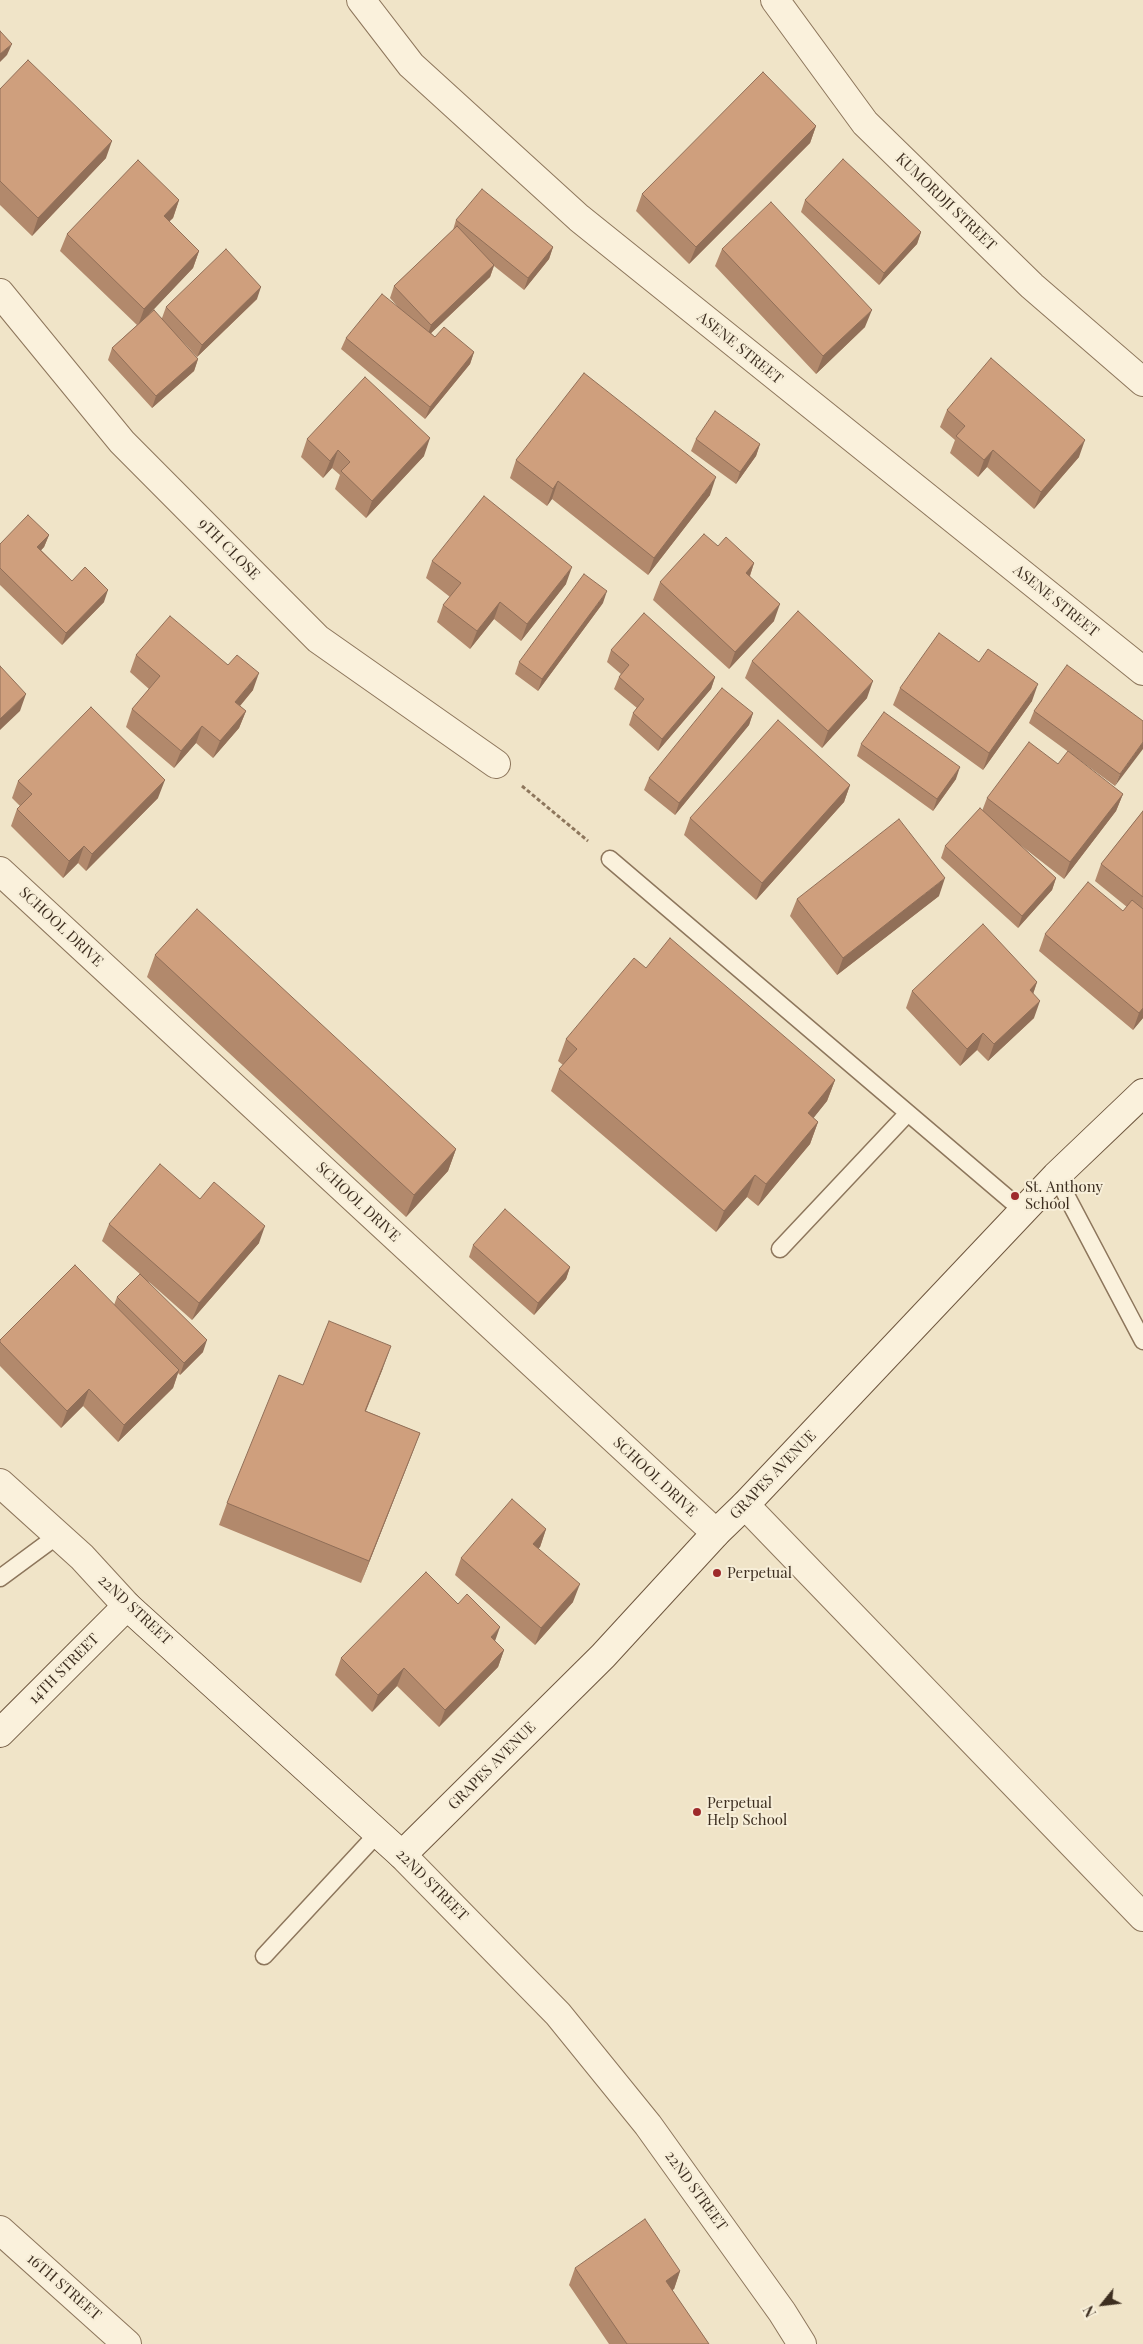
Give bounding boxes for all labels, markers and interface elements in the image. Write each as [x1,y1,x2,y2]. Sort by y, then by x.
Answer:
street label: KUMORDJI STREET [892,149,1000,255]
street label: ASENE STREET [694,308,786,388]
street label: 9TH CLOSE [195,515,263,583]
street label: ASENE STREET [1010,561,1102,641]
street label: SCHOOL DRIVE [15,883,107,971]
street label: SCHOOL DRIVE [312,1158,404,1246]
place label: St. Anthony School [1025,1178,1103,1213]
marker: St. Anthony School [1009,1190,1021,1202]
street label: GRAPES AVENUE [726,1427,820,1523]
street label: SCHOOL DRIVE [609,1433,701,1521]
place label: Perpetual [727,1564,792,1582]
marker: Perpetual [711,1567,723,1579]
street label: 22ND STREET [94,1571,176,1649]
street label: 14TH STREET [25,1630,103,1708]
street label: GRAPES AVENUE [444,1718,540,1814]
place label: Perpetual Help School [707,1794,787,1829]
marker: Perpetual Help School [691,1806,703,1818]
street label: 22ND STREET [392,1845,472,1925]
street label: 22ND STREET [661,2148,731,2234]
street label: 16TH STREET [23,2250,105,2324]
north arrow [1078,2279,1128,2329]
text: N [1079,2302,1100,2321]

